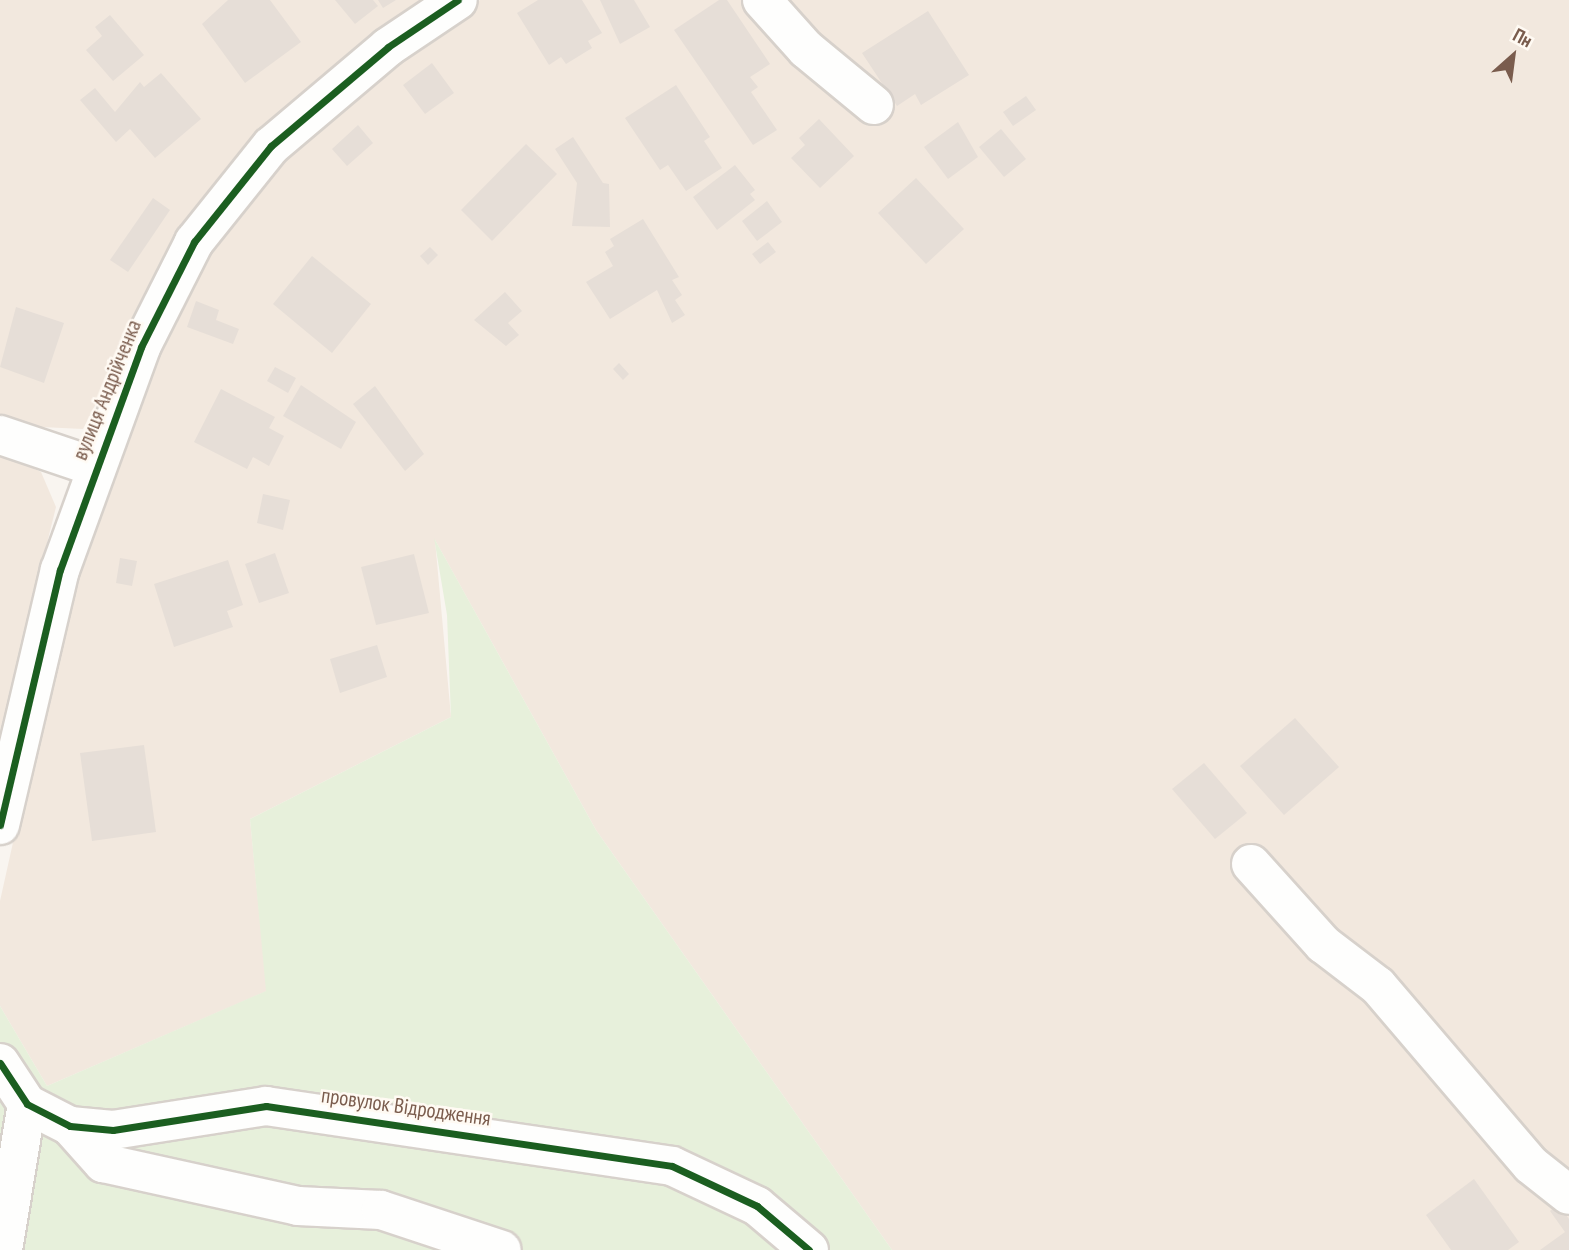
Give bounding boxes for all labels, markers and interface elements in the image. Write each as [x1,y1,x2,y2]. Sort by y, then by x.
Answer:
north arrow [1478,21,1548,91]
text: Пн [1509,23,1537,52]
street label: вулиця Андрійченка [67,316,147,464]
street label: провулок Відродження [320,1083,492,1131]

